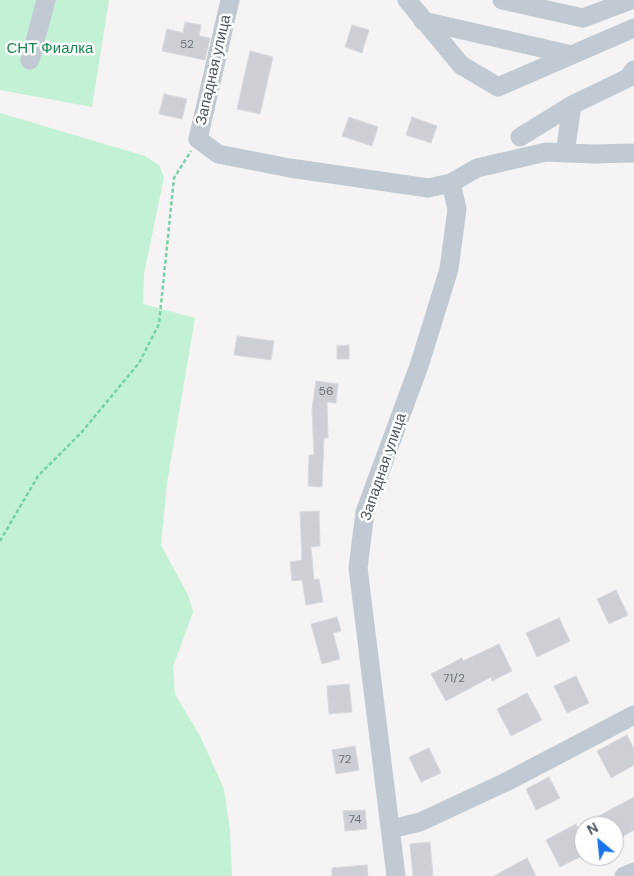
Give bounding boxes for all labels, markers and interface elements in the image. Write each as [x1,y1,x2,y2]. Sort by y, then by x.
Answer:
street label: Западная улица [193,13,235,127]
house number: 52 [180,38,194,52]
park label: СНТ Фиалка [7,40,93,58]
house number: 56 [319,385,333,399]
street label: Западная улица [357,411,411,523]
house number: 71/2 [443,672,465,686]
house number: 72 [338,753,352,767]
house number: 74 [349,813,361,827]
north arrow [574,816,624,866]
text: N [584,818,601,839]

